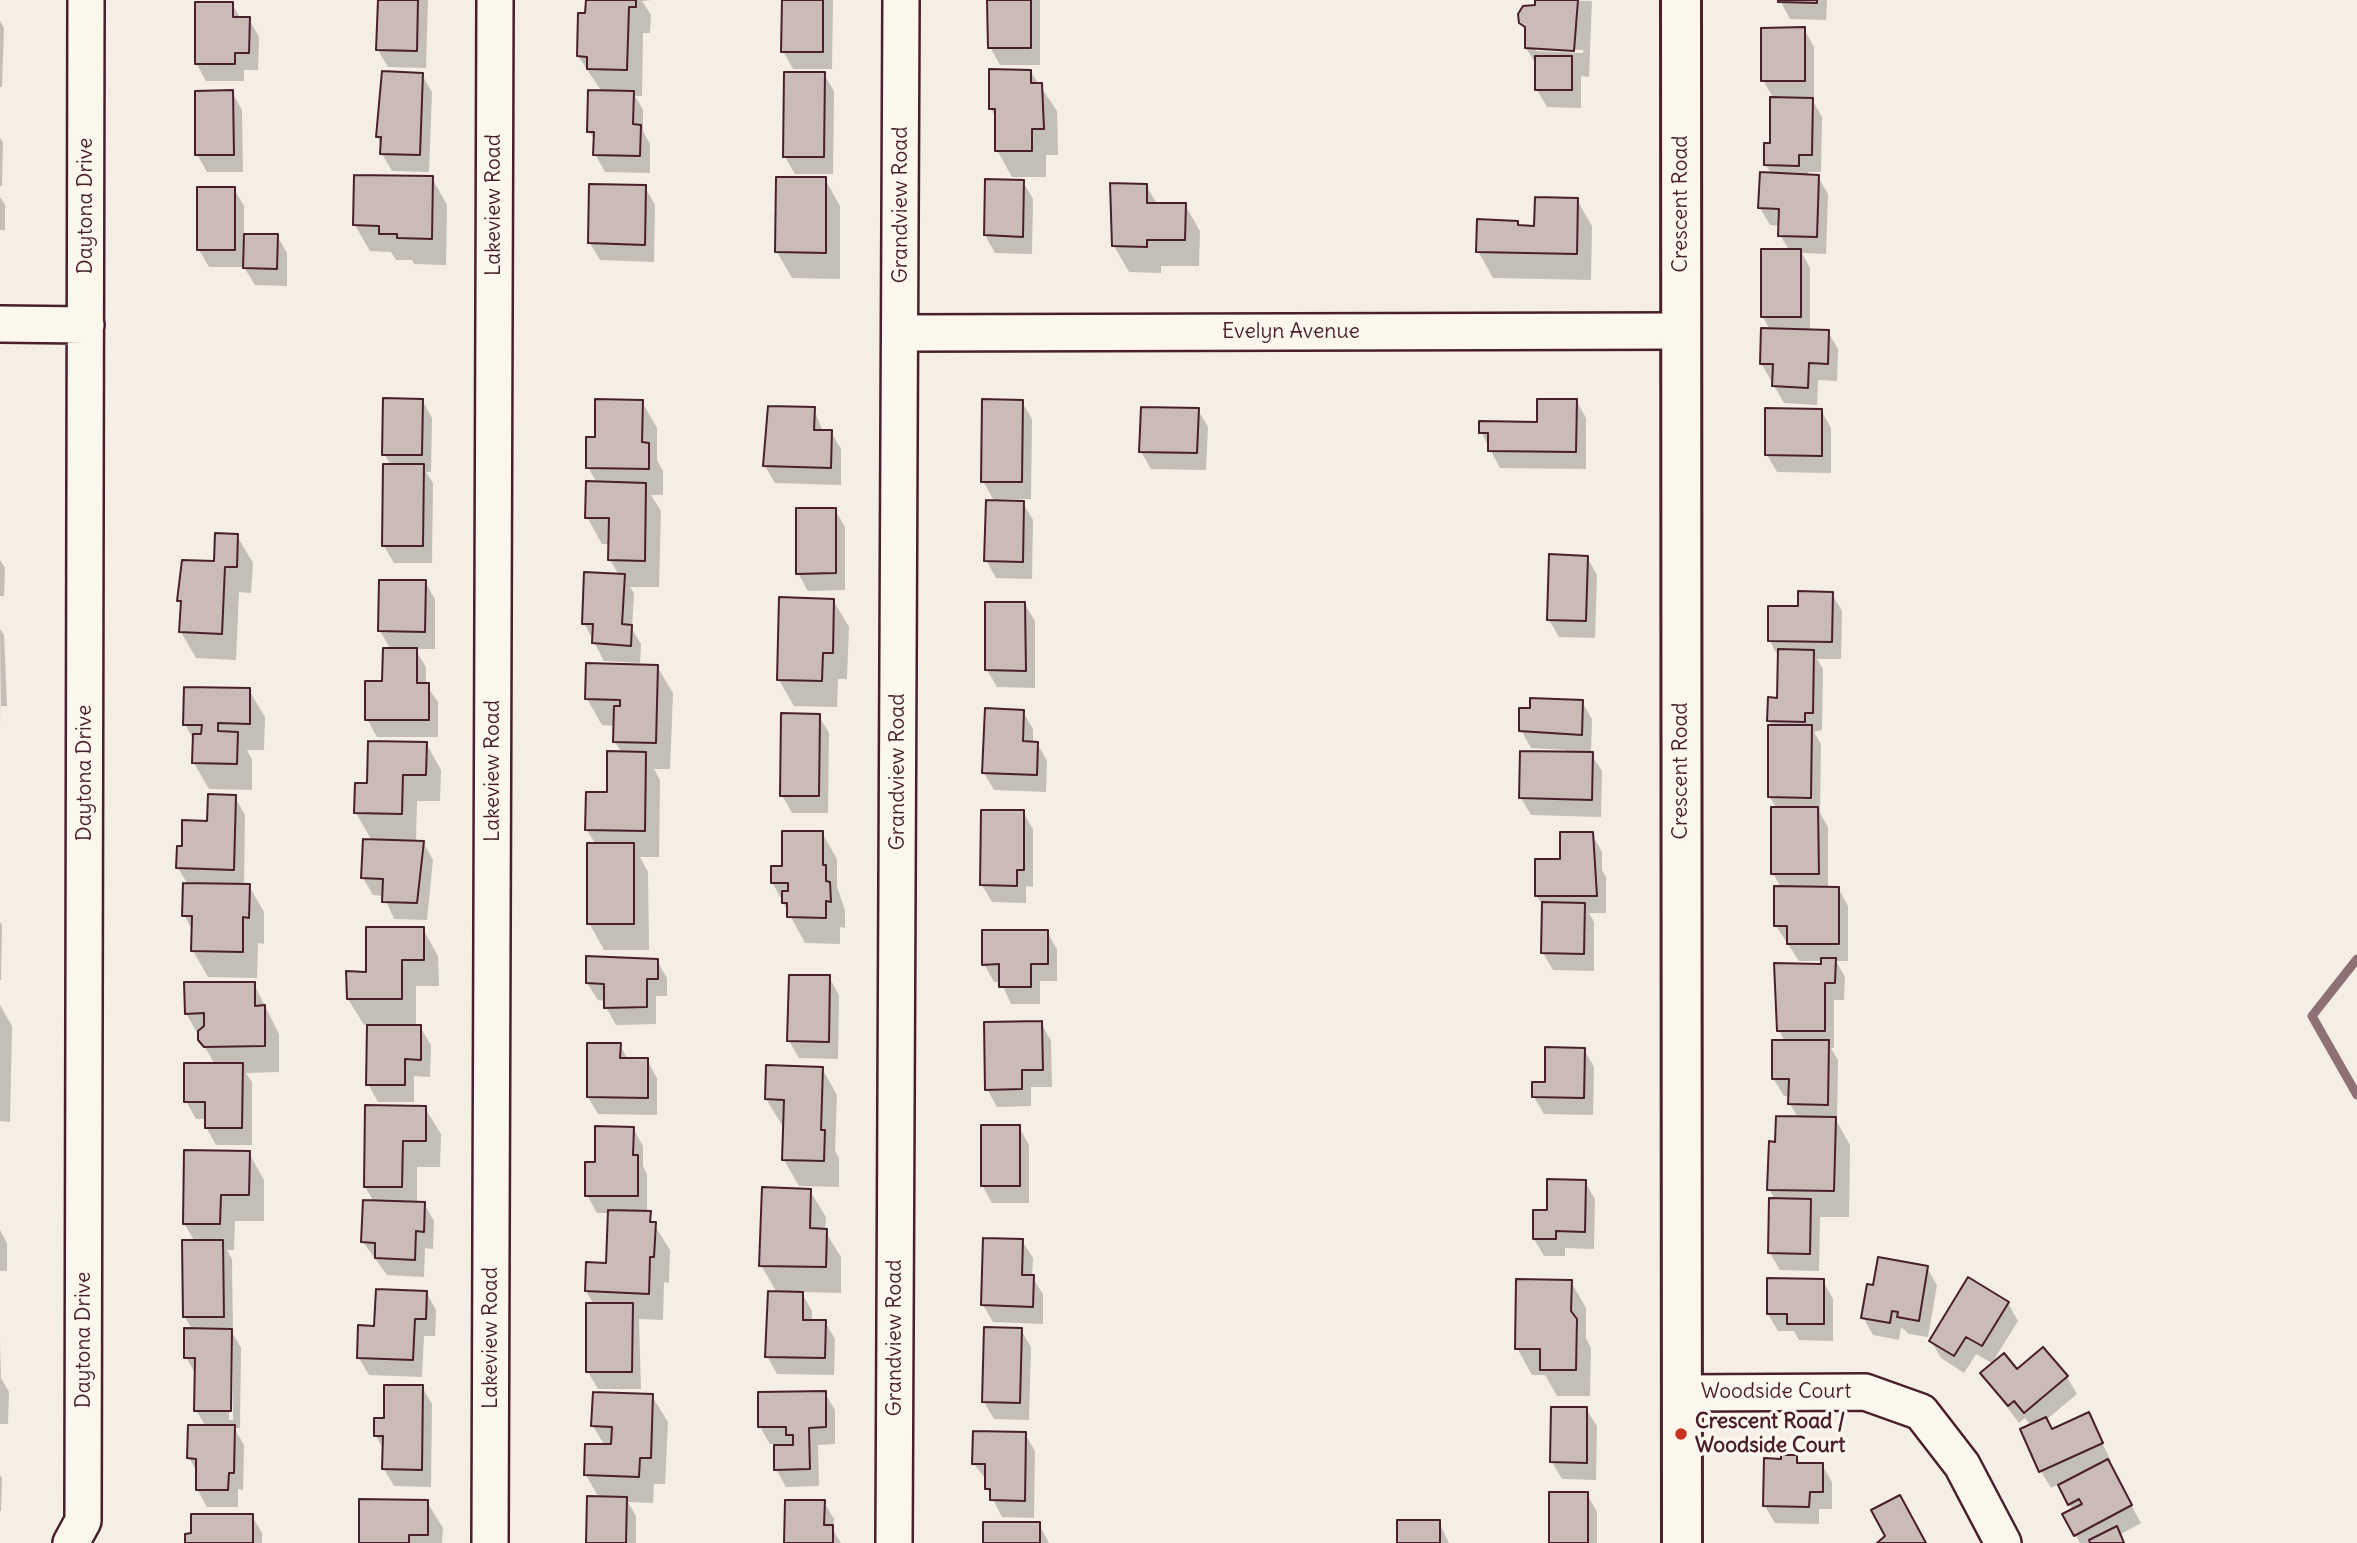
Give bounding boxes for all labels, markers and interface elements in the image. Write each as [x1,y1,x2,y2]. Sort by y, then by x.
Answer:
street label: Grandview Road [888,127,914,283]
street label: Lakeview Road [481,134,507,276]
street label: Crescent Road [1668,135,1694,273]
street label: Daytona Drive [73,138,99,274]
street label: Evelyn Avenue [1222,319,1360,345]
street label: Grandview Road [885,694,911,850]
street label: Lakeview Road [480,700,506,842]
street label: Crescent Road [1668,702,1694,840]
street label: Daytona Drive [72,705,98,841]
street label: Grandview Road [882,1260,908,1416]
street label: Lakeview Road [478,1267,504,1409]
street label: Daytona Drive [71,1272,97,1408]
street label: Woodside Court [1701,1379,1851,1405]
place label: Crescent Road / Woodside Court [1695,1409,1845,1459]
marker: Crescent Road / Woodside Court [1673,1426,1689,1442]

